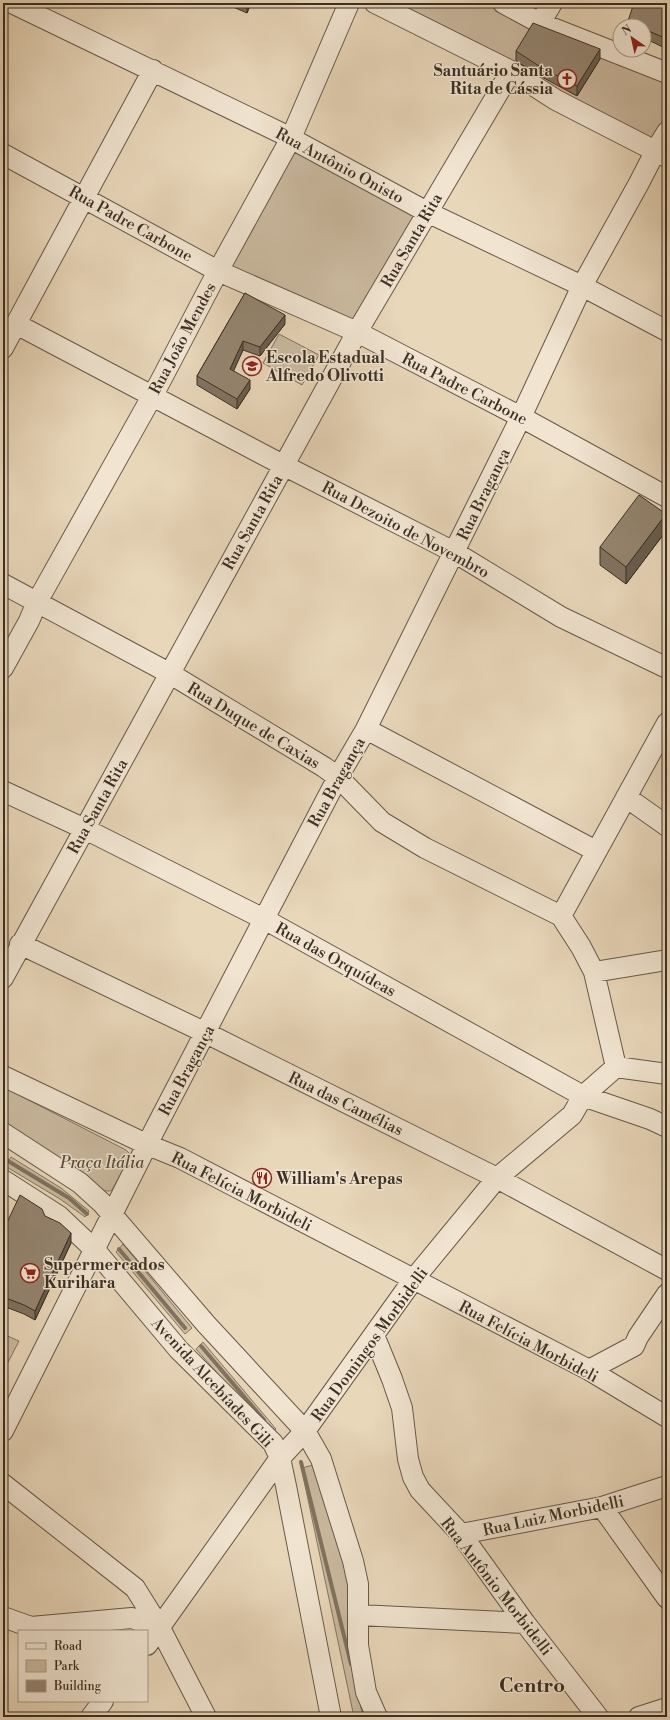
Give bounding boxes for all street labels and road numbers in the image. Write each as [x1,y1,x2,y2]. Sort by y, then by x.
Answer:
street label: Rua Antônio Onisto [272,124,407,208]
street label: Rua Padre Carbone [65,182,196,266]
street label: Rua Santa Rita [377,189,447,291]
street label: Rua João Mendes [145,279,221,398]
street label: Rua Padre Carbone [398,349,531,429]
street label: Rua Bragança [453,444,515,544]
street label: Rua Santa Rita [218,471,288,574]
street label: Rua Dezoito de Novembro [318,477,493,583]
street label: Rua Duque de Caxias [183,678,324,773]
street label: Rua Bragança [304,733,370,831]
street label: Rua Santa Rita [63,755,133,858]
street label: Rua das Orquídeas [272,918,399,1001]
street label: Rua Bragança [155,1021,220,1119]
street label: Rua das Camélias [285,1067,406,1140]
street label: Rua Felícia Morbideli [168,1148,315,1236]
street label: Rua Domingos Morbidelli [307,1264,432,1426]
street label: Rua Felícia Morbideli [455,1297,602,1387]
street label: Avenida Alcebíades Gili [146,1313,278,1452]
street label: Rua Luiz Morbidelli [481,1491,626,1541]
street label: Rua Antônio Morbidelli [436,1514,556,1660]

